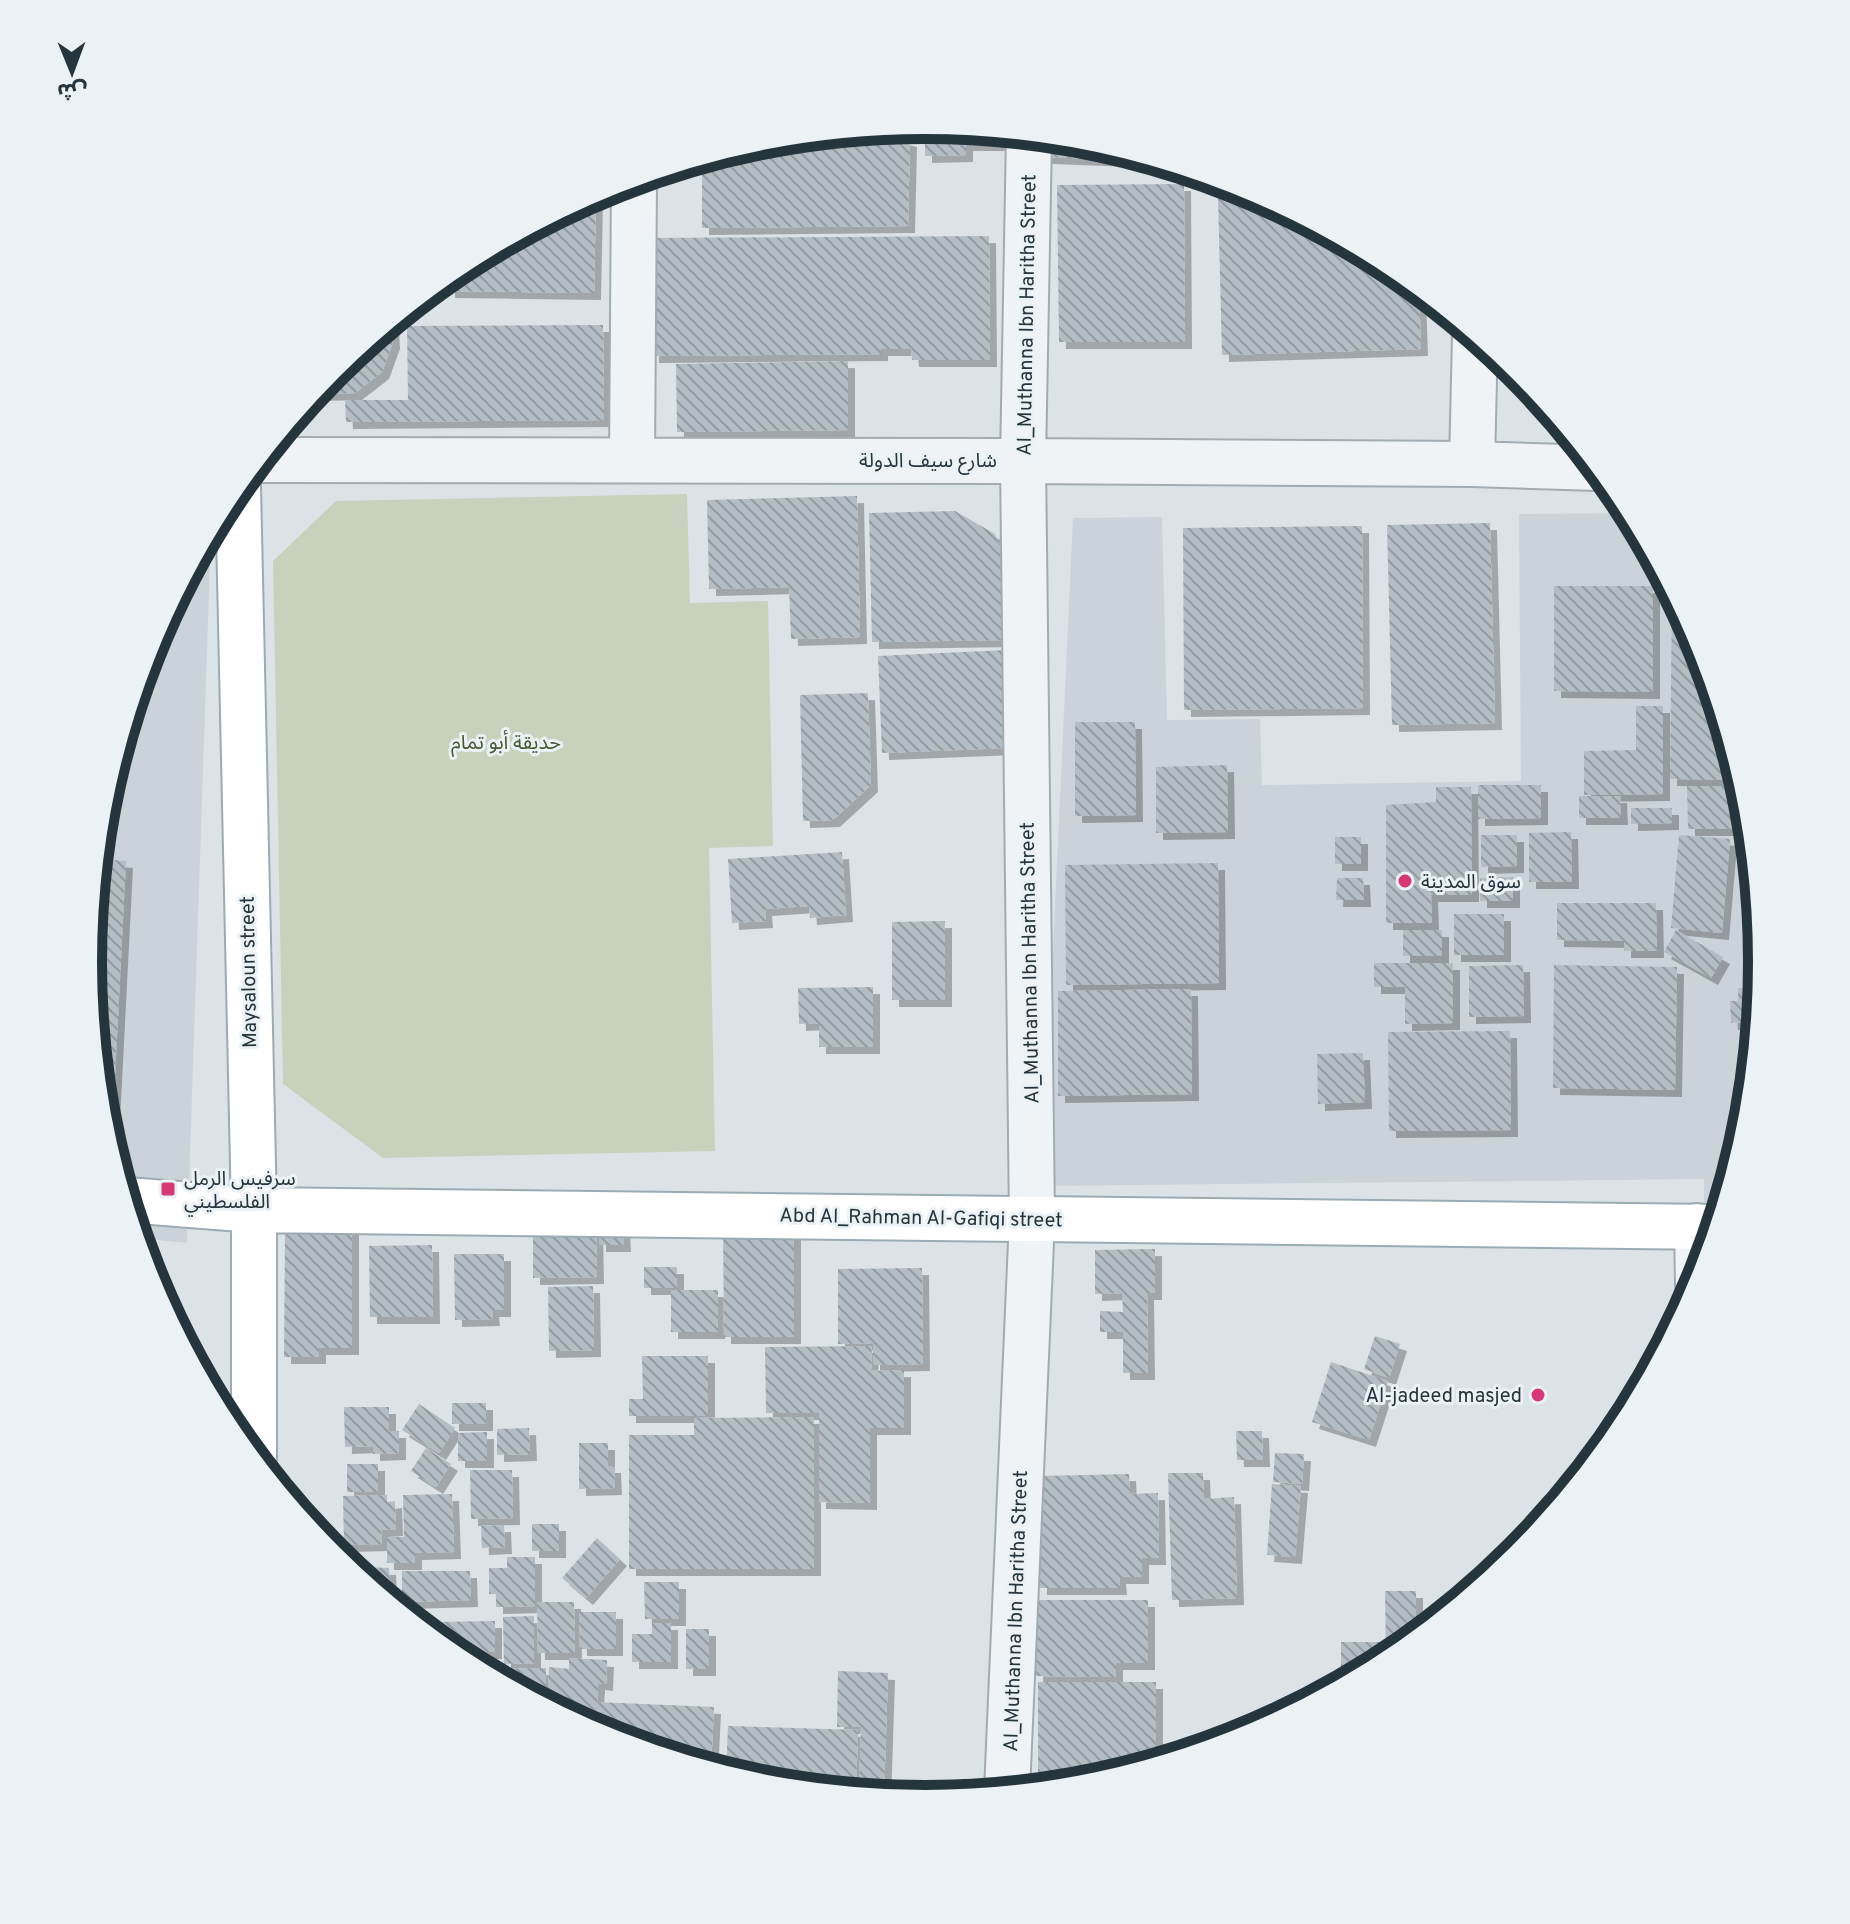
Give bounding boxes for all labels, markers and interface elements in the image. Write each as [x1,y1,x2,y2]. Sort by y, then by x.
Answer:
north arrow [32,32,112,112]
text: ش [57,76,88,103]
street label: Al_Muthanna Ibn Haritha Street [1013,174,1043,456]
street label: شارع سيف الدولة [859,449,997,475]
park label: حديقة أبو تمام [451,730,561,757]
street label: Al_Muthanna Ibn Haritha Street [1016,822,1046,1104]
place label: سوق المدينة [1421,870,1521,896]
marker: سوق المدينة [1396,872,1414,890]
street label: Maysaloun street [236,896,264,1048]
place label: سرفيس الرمل الفلسطيني [184,1167,296,1217]
marker: سرفيس الرمل الفلسطيني [159,1180,177,1198]
street label: Abd Al_Rahman Al-Gafiqi street [779,1204,1063,1234]
place label: Al-jadeed masjed [1366,1384,1522,1410]
marker: Al-jadeed masjed [1529,1386,1547,1404]
street label: Al_Muthanna Ibn Haritha Street [999,1470,1035,1752]

